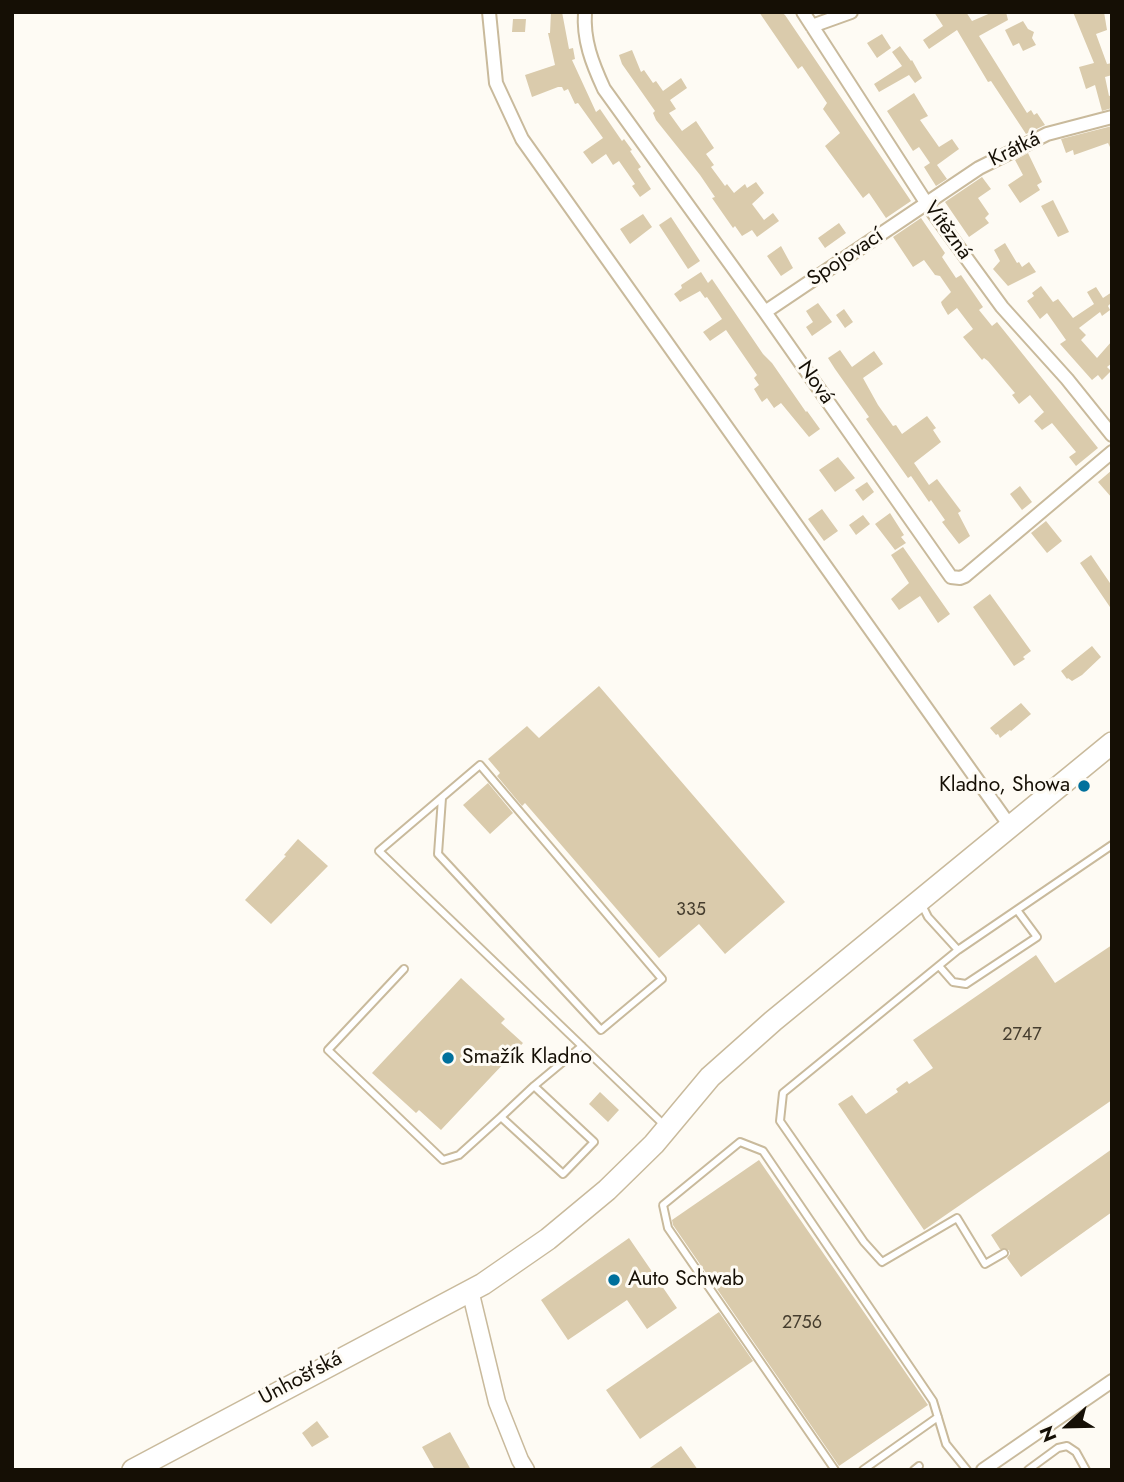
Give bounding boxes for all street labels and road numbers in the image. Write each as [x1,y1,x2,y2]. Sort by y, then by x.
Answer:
street label: Krátká [985,127,1045,173]
street label: Vítězná [917,197,977,265]
street label: Spojovací [803,223,889,293]
street label: Nová [791,357,839,409]
street label: Unhošťská [255,1347,347,1411]

